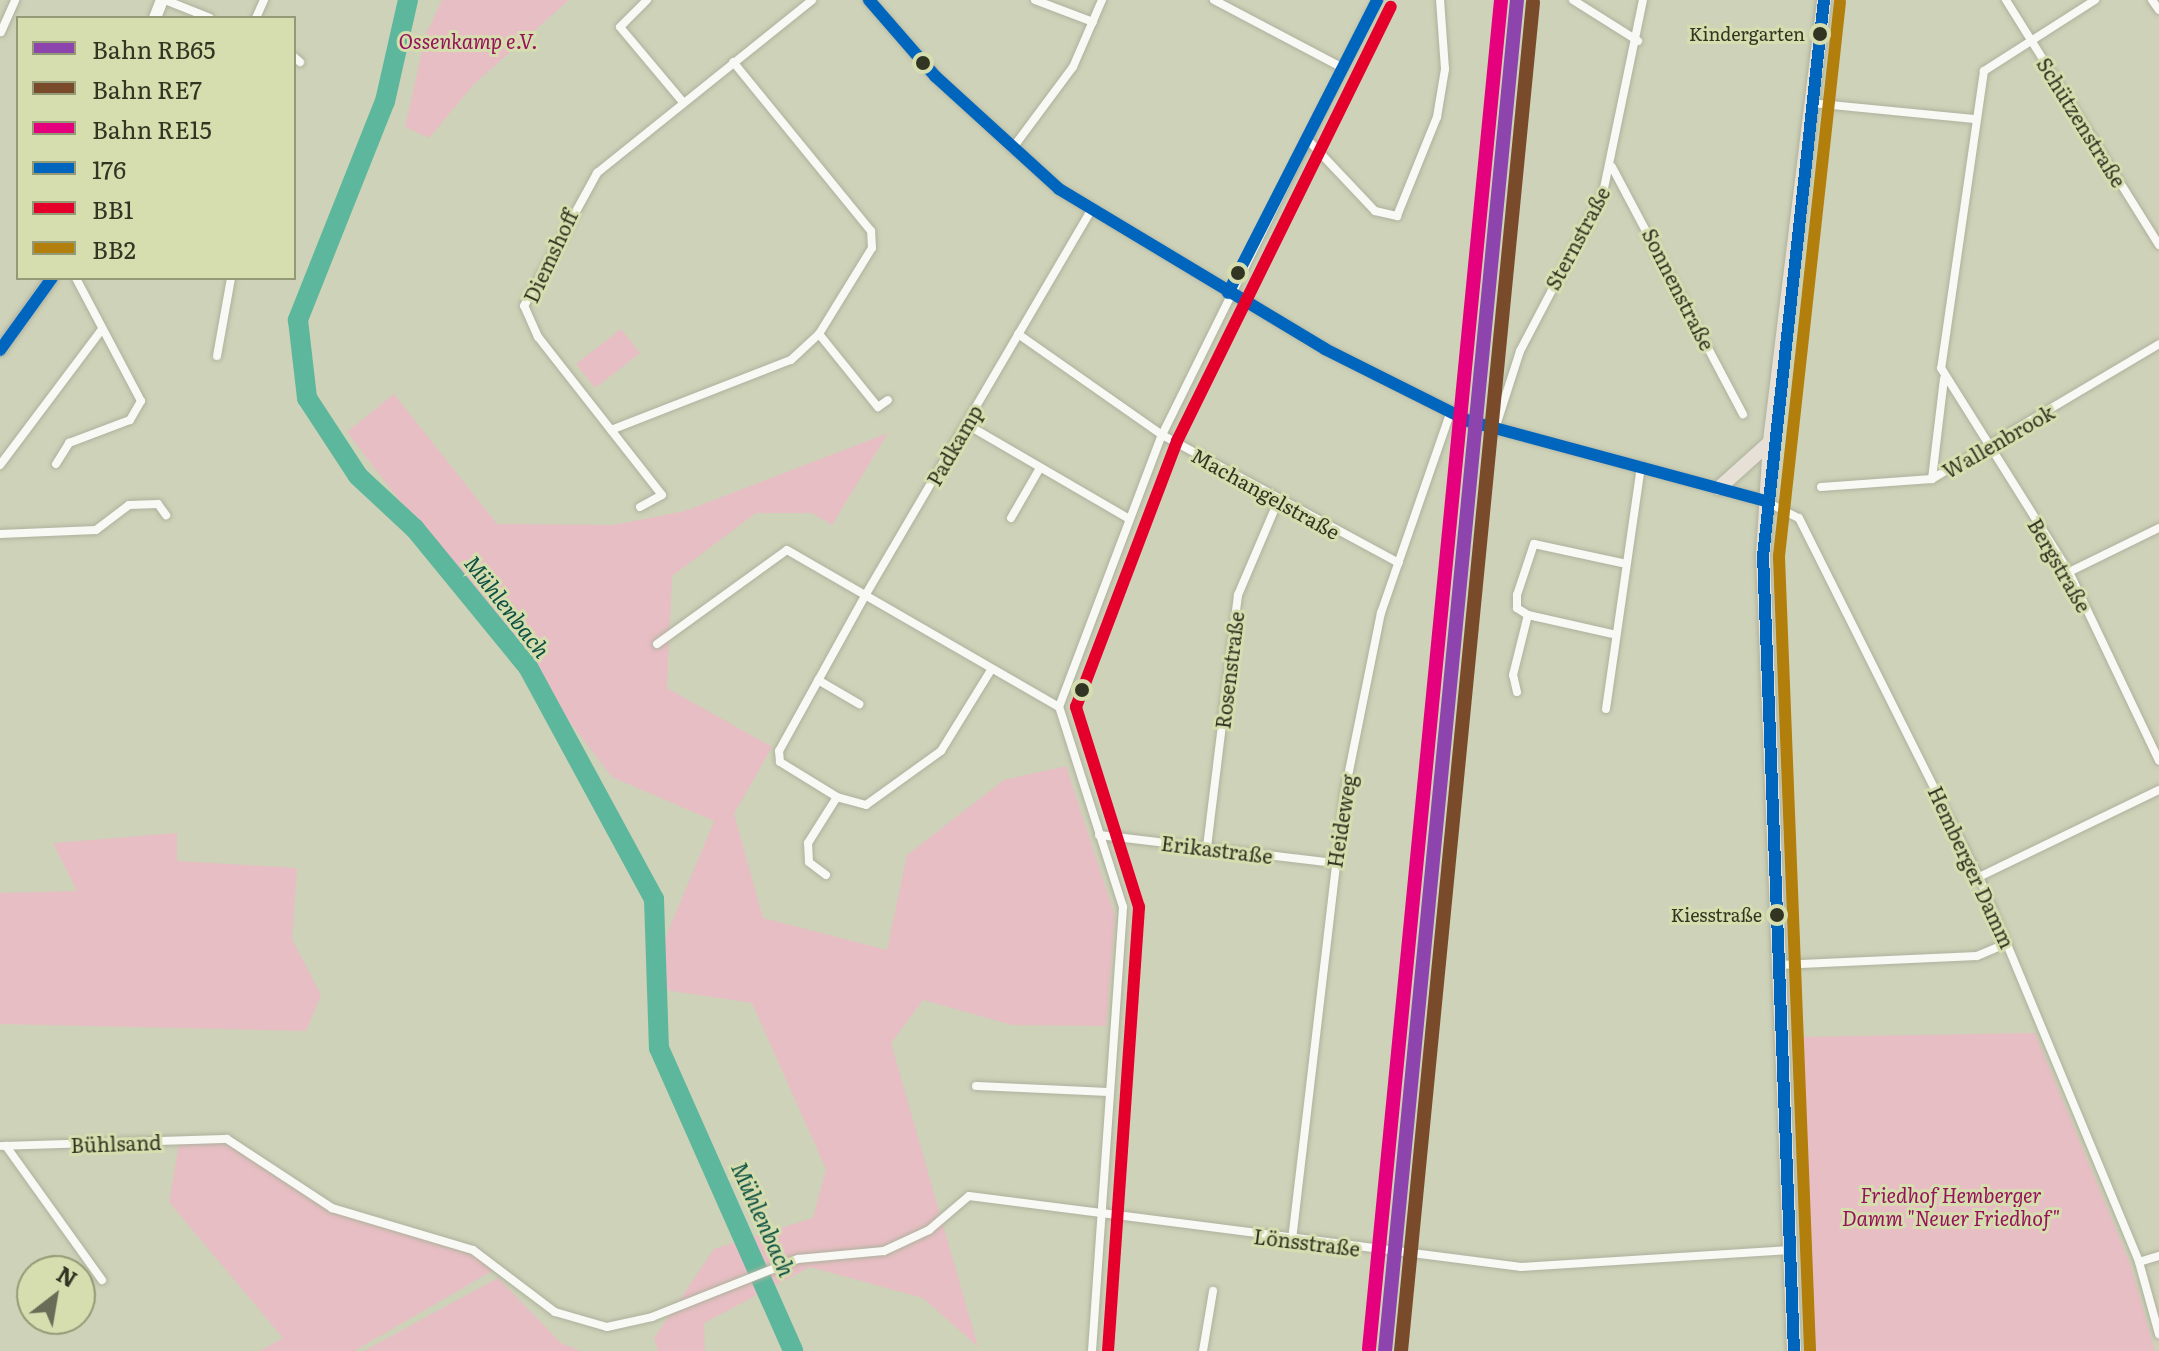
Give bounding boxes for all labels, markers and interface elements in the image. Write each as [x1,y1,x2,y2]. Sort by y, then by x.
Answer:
legend [16,16,296,280]
place label: Kindergarten [1689,23,1805,45]
marker: Kindergarten [1812,26,1828,42]
park label: Ossenkamp e.V. [399,28,537,52]
text: Bahn RB65 [92,31,215,66]
street label: Schützenstraße [2033,53,2131,191]
unlabelled marker [915,55,931,71]
text: Bahn RE7 [92,71,202,106]
text: Bahn RE15 [92,111,212,146]
text: 176 [92,151,126,186]
street label: Sternstraße [1540,182,1614,294]
text: BB1 [92,191,133,226]
street label: Diemshoff [518,206,582,306]
street label: Sonnenstraße [1638,224,1720,354]
text: BB2 [92,231,136,266]
unlabelled marker [1230,265,1246,281]
street label: Wallenbrook [1938,399,2058,483]
street label: Padkamp [921,400,987,490]
street label: Machangelstraße [1188,442,1344,544]
street label: Bergstraße [2024,514,2096,616]
water label: Mühlenbach [460,550,556,662]
street label: Rosenstraße [1210,610,1248,730]
unlabelled marker [1074,682,1090,698]
street label: Heideweg [1322,773,1360,869]
street label: Hemberger Damm [1924,782,2020,952]
street label: Erikastraße [1160,830,1274,868]
place label: Kiesstraße [1671,904,1762,926]
marker: Kiesstraße [1769,907,1785,923]
street label: Bühlsand [70,1129,162,1157]
water label: Mühlenbach [727,1158,801,1280]
park label: Friedhof Hemberger Damm "Neuer Friedhof" [1842,1182,2060,1229]
street label: Lönsstraße [1252,1224,1362,1260]
north arrow [16,1255,96,1335]
text: N [51,1257,84,1295]

